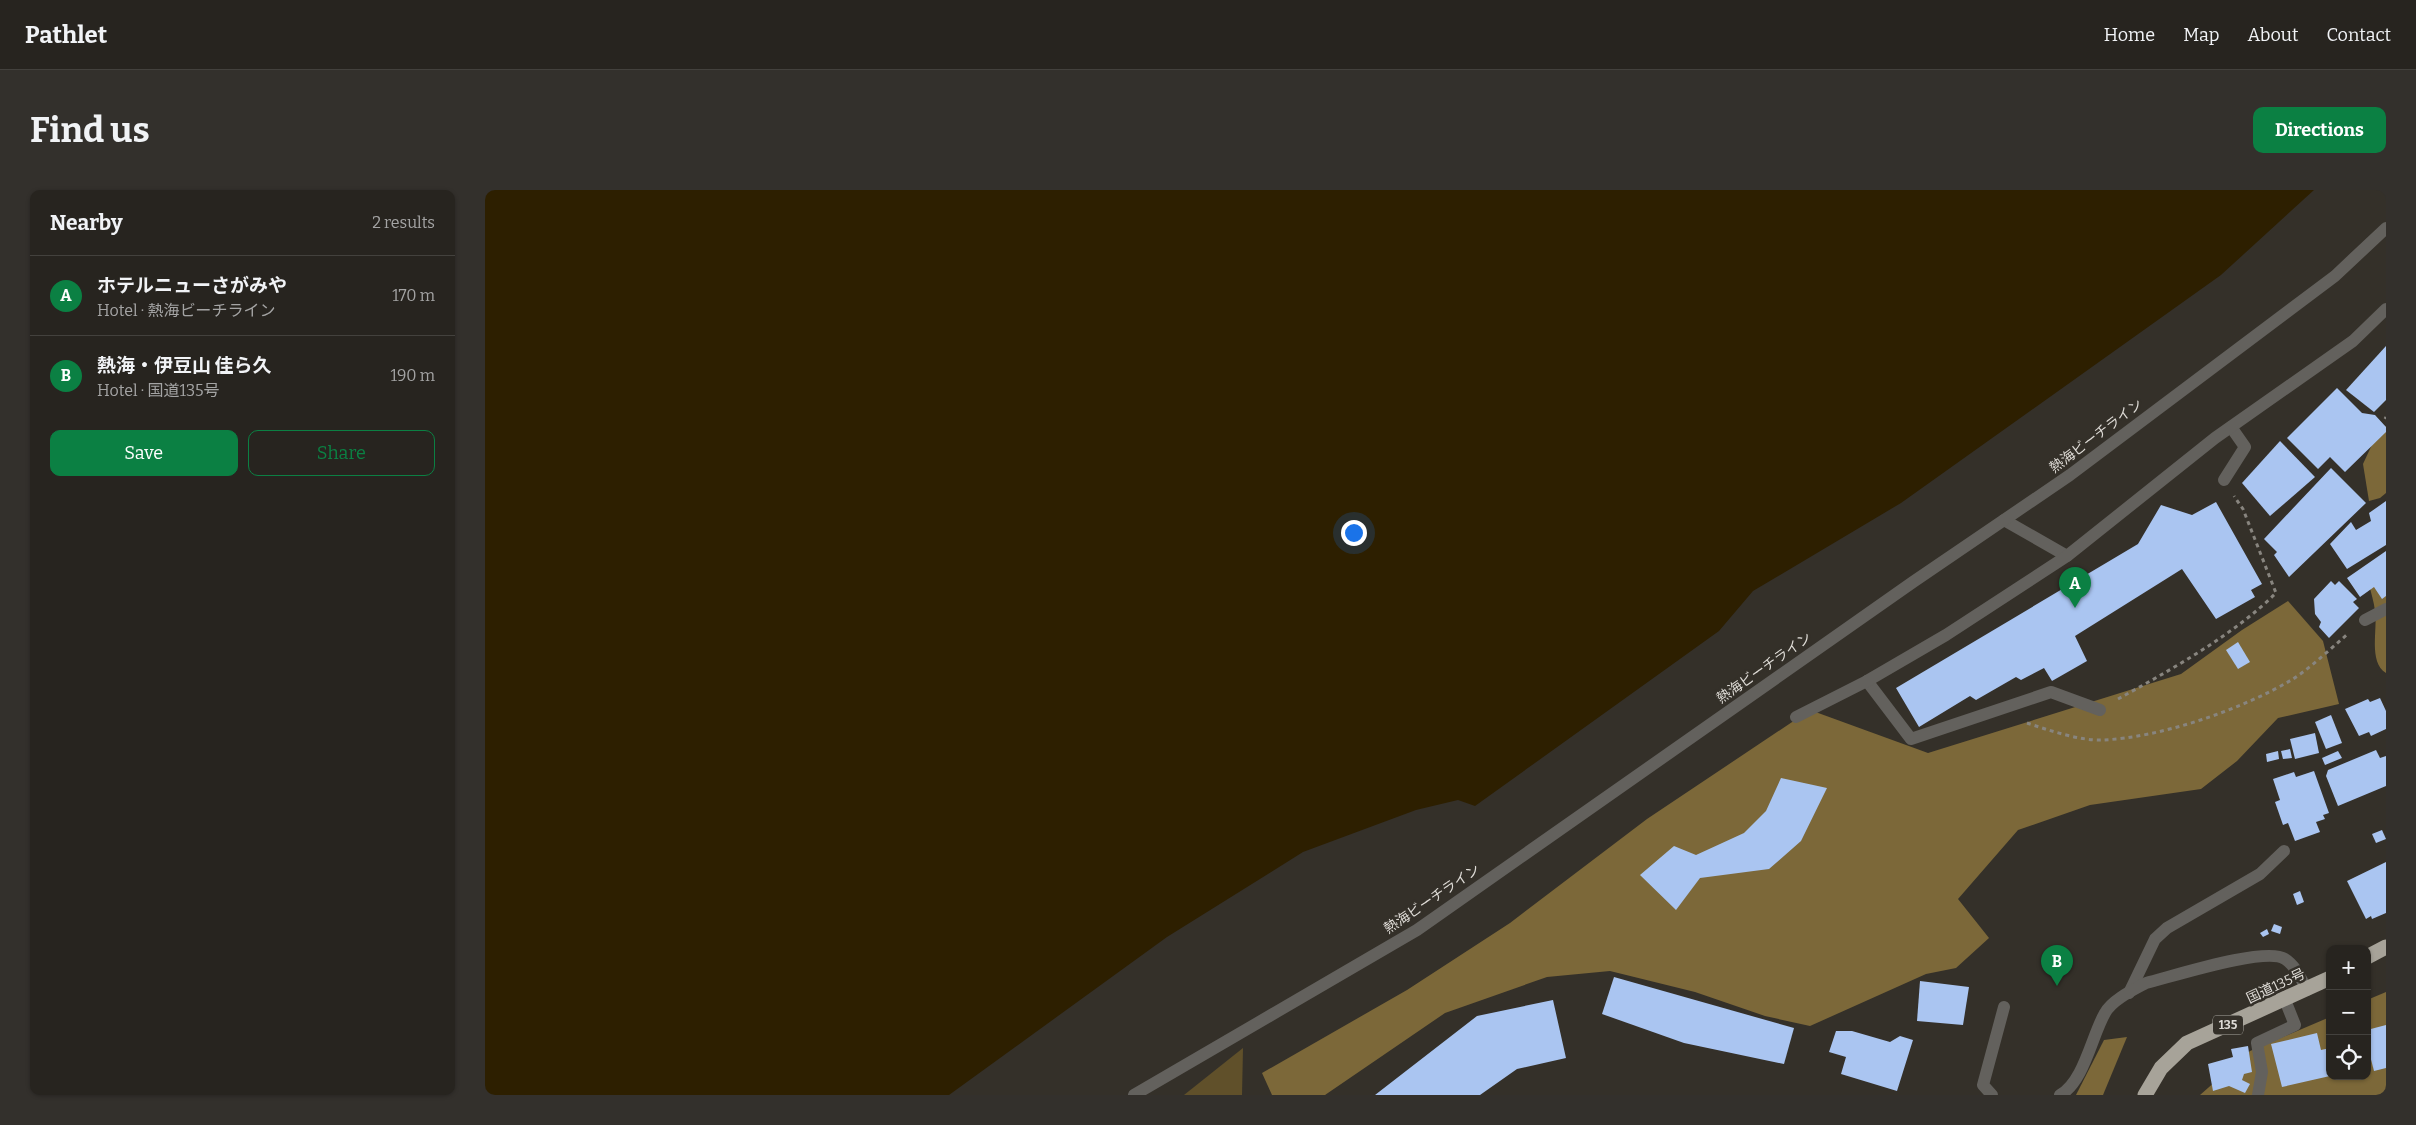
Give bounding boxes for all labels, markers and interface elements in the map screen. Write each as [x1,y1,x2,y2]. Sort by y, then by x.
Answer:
text: Pathlet [25,21,107,49]
text: Home [2104,24,2155,46]
text: Map [2183,24,2219,46]
text: About [2247,24,2298,46]
text: Contact [2326,24,2391,46]
button: Directions [2253,107,2386,153]
text: Find us [30,109,150,151]
text: Nearby [50,210,123,236]
text: 2 results [372,213,435,232]
text: ホテルニューさがみや [97,274,287,297]
text: A [60,286,72,305]
text: 170 m [392,286,435,305]
text: Hotel · 熱海ビーチライン [97,301,275,320]
text: 熱海・伊豆山 佳ら久 [97,354,271,377]
text: B [61,366,71,385]
text: 190 m [390,366,435,385]
text: Hotel · 国道135号 [97,381,220,400]
street label: 熱海ビーチライン [2046,396,2146,476]
button: Save [50,430,238,476]
button: Share [248,430,435,476]
your location [1341,520,1367,546]
pin: A [2059,567,2091,608]
street label: 熱海ビーチライン [1713,629,1815,707]
street label: 熱海ビーチライン [1381,861,1483,937]
pin: B [2041,945,2073,986]
map controls [2326,945,2371,1080]
button: + [2326,945,2371,990]
street label: 国道135号 [2244,965,2308,1007]
button: − [2326,990,2371,1035]
road number: 135 [2213,1016,2243,1034]
button: locate [2326,1035,2371,1080]

